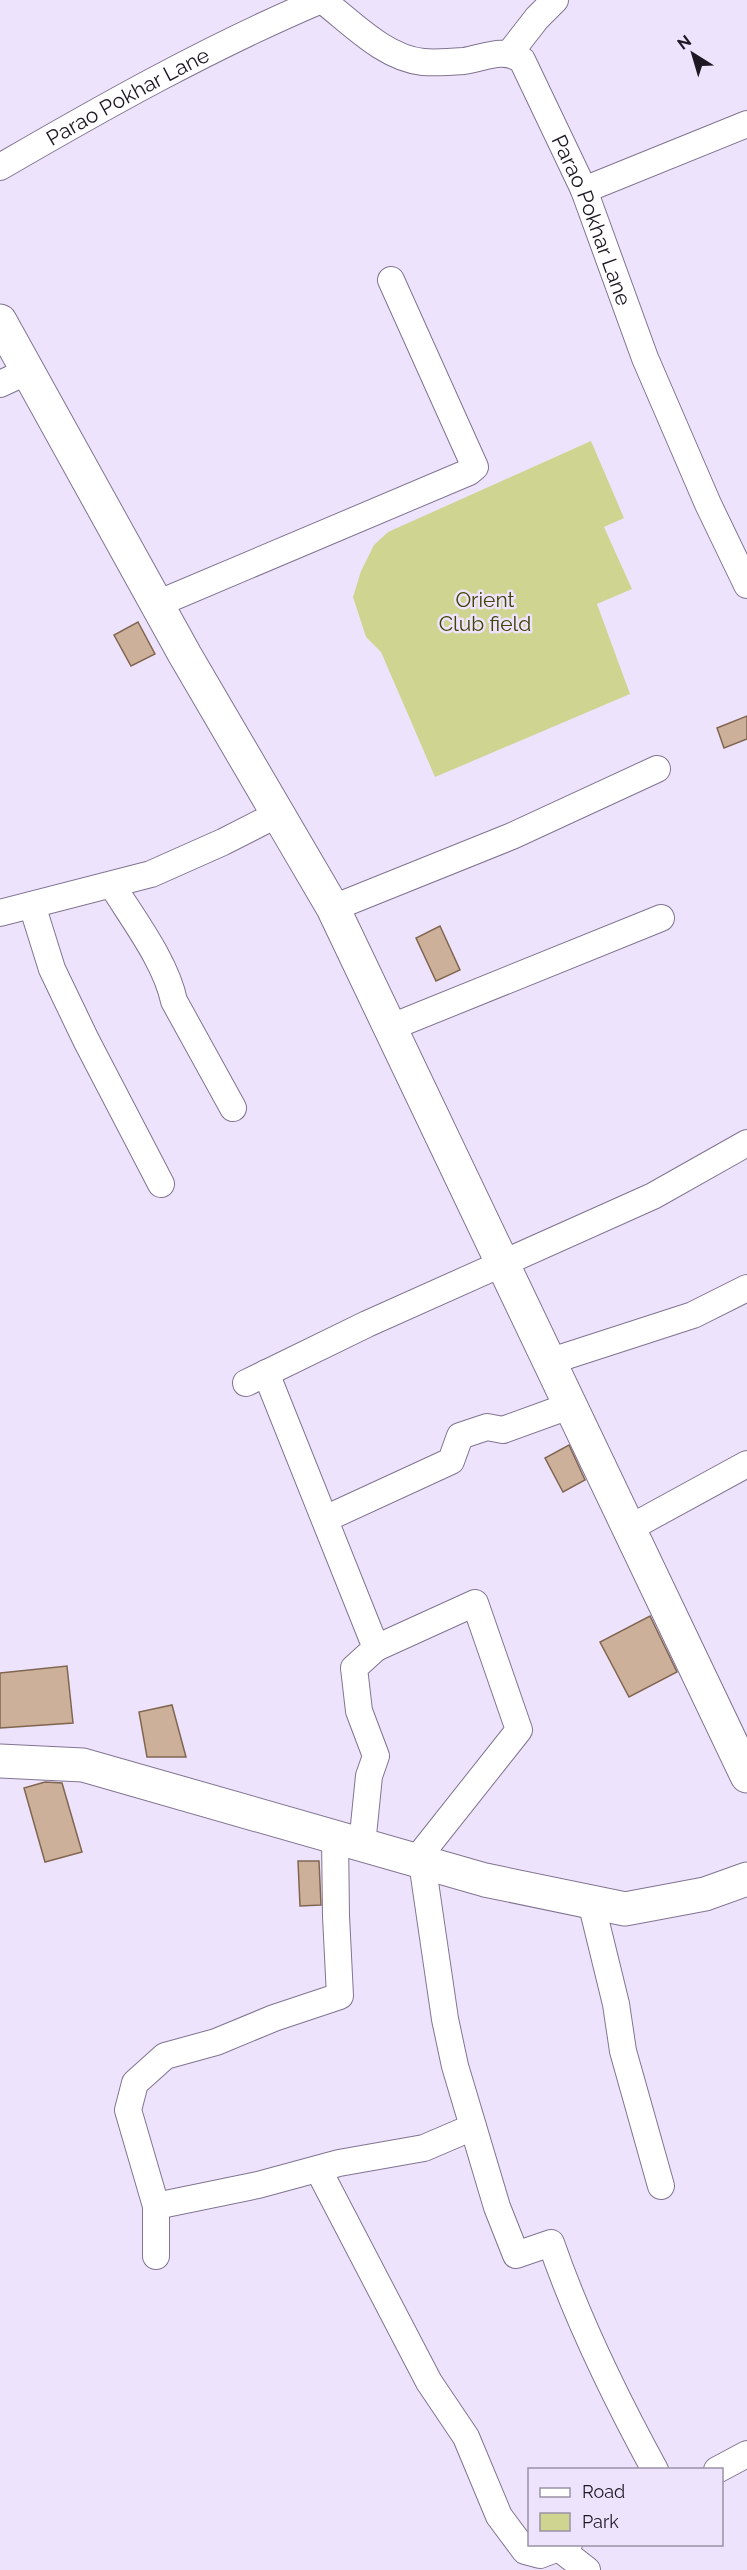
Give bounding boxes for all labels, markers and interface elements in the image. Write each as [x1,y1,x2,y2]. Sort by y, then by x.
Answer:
north arrow [663,24,723,84]
text: N [674,31,695,54]
street label: Parao Pokhar Lane [42,42,213,150]
street label: Parao Pokhar Lane [547,130,637,309]
park label: Orient Club field [439,587,531,636]
legend [528,2468,723,2546]
text: Road [582,2481,625,2502]
text: Park [582,2511,619,2532]

